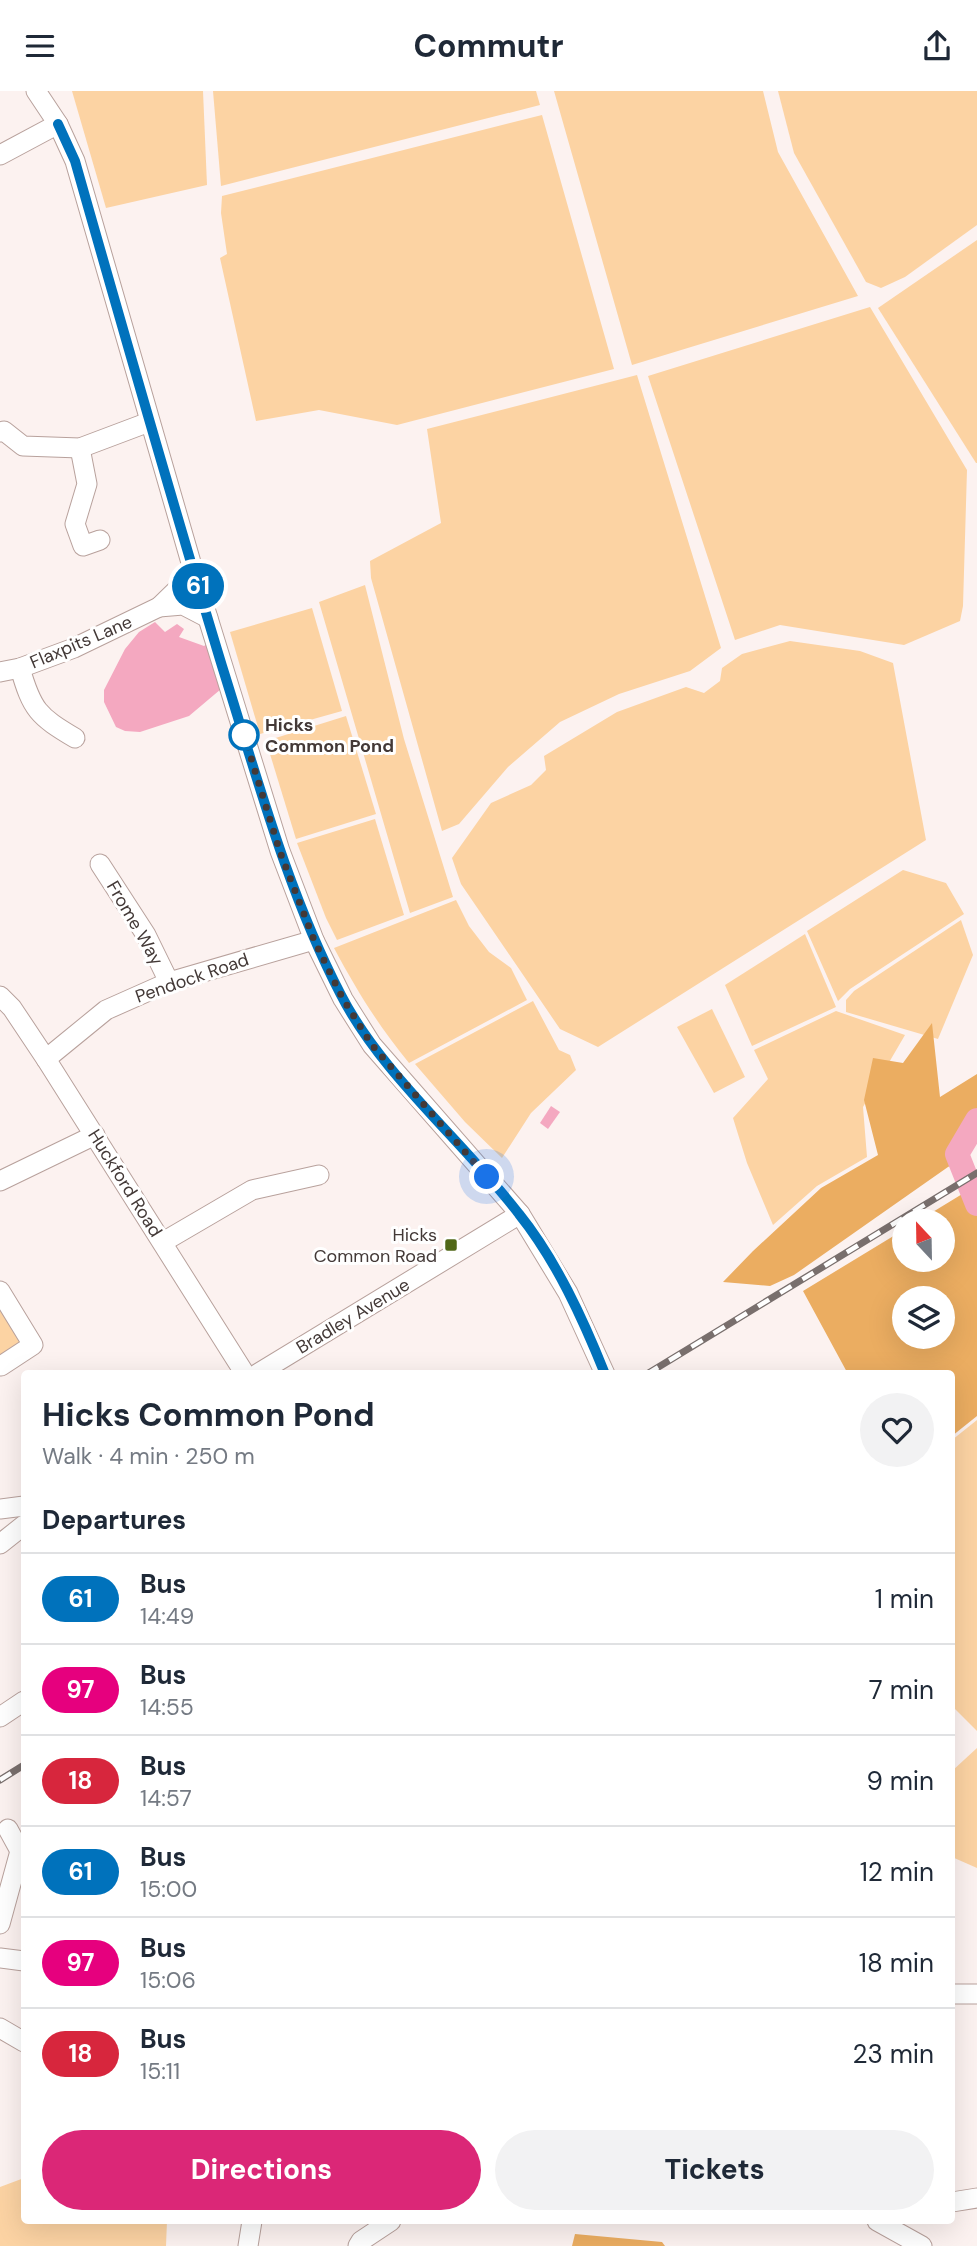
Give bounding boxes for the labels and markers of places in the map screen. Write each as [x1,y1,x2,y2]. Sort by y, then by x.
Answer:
place label: Hicks Common Pond [265,713,394,758]
marker: Hicks Common Pond [229,720,259,750]
place label: Hicks Common Road [314,1223,437,1268]
marker: Hicks Common Road [443,1237,459,1253]

